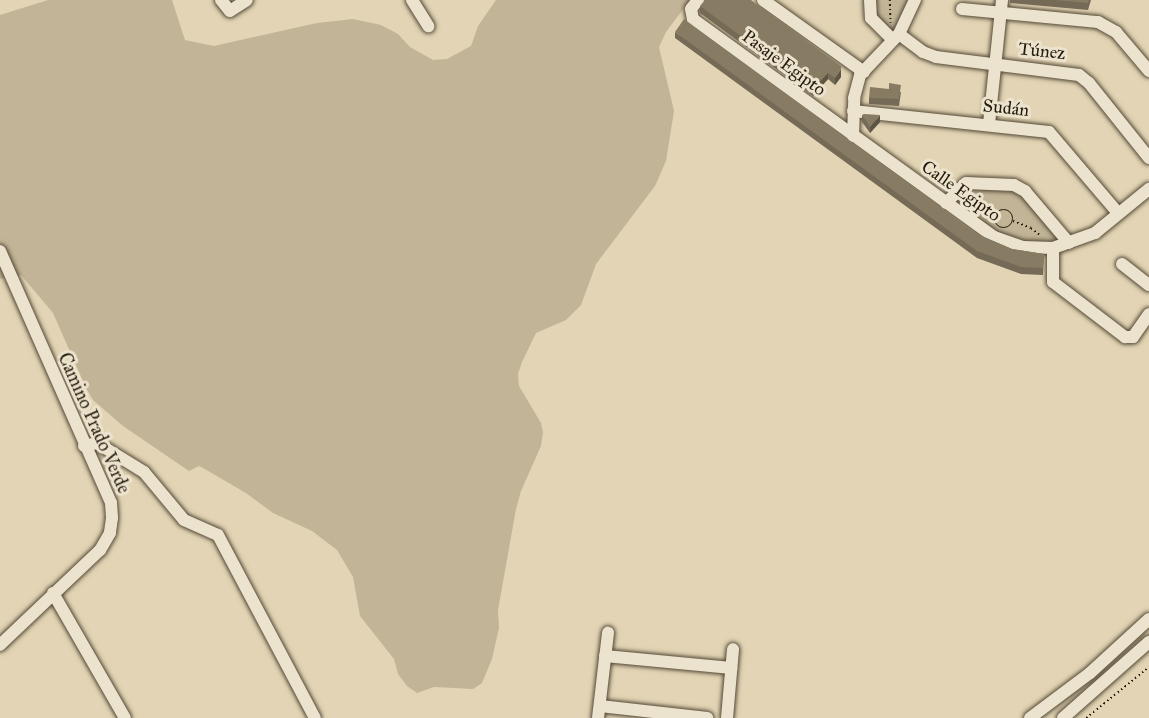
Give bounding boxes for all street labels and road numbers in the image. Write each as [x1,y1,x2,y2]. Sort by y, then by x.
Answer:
street label: Pasaje Egipto [738,25,830,101]
street label: Túnez [1017,38,1067,64]
street label: Sudán [982,95,1030,121]
street label: Calle Egipto [917,156,1005,226]
street label: Camino Prado Verde [53,349,135,497]

